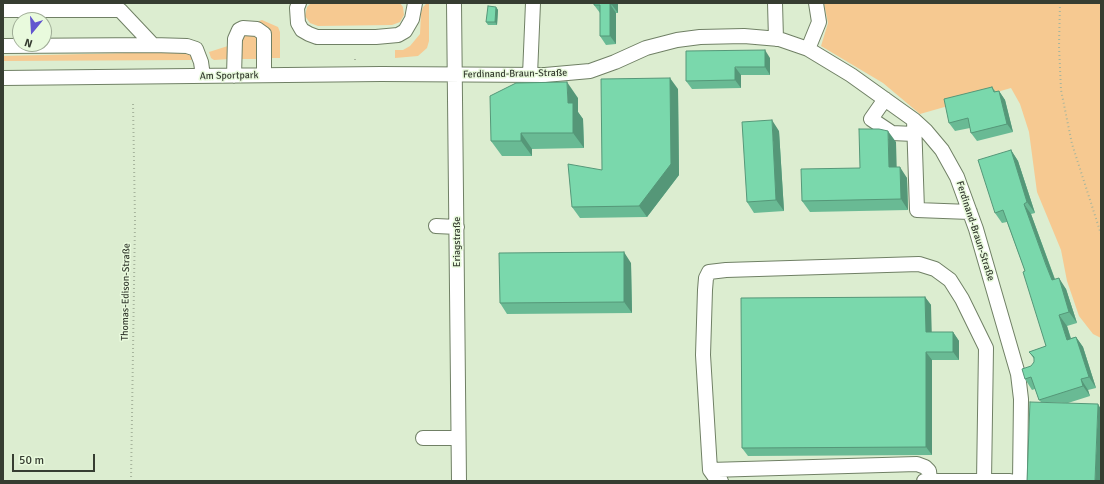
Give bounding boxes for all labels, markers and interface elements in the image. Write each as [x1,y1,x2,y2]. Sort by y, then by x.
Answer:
north arrow [12,12,52,52]
text: N [23,36,34,50]
street label: Ferdinand-Braun-Straße [463,67,567,81]
street label: Am Sportpark [200,69,258,83]
street label: Ferdinand-Braun-Straße [953,180,997,282]
street label: Eriagstraße [451,217,463,267]
street label: Thomas-Edison-Straße [119,243,133,341]
scale bar [14,446,97,472]
text: 50 m [19,453,44,468]

